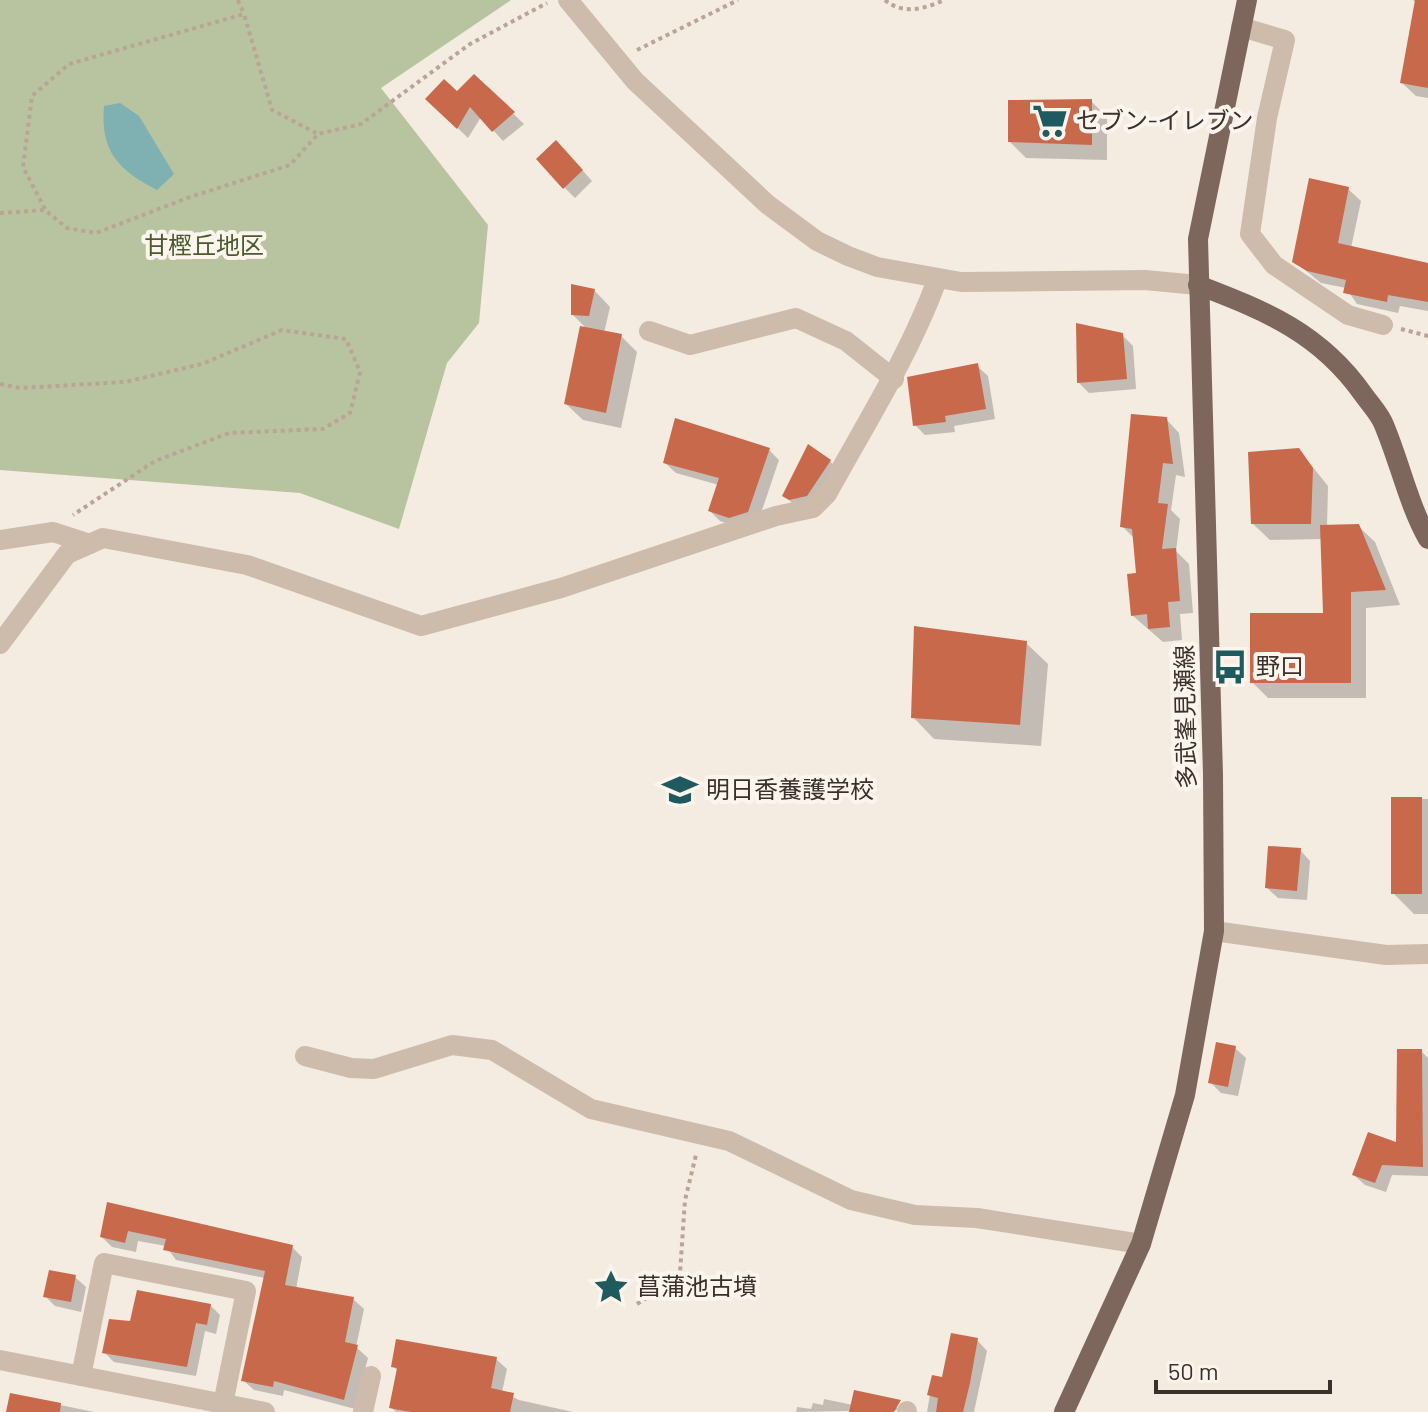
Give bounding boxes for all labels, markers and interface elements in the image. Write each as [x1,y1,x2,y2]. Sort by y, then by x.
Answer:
supermarket icon: セブン-イレブン [1031,102,1069,140]
place label: セブン-イレブン [1076,105,1253,134]
park label: 甘樫丘地区 [144,230,264,259]
street label: 多武峯見瀬線 [1169,645,1200,789]
bus stop icon: 野口 [1211,648,1249,686]
place label: 野口 [1256,651,1304,680]
school or university icon: 明日香養護学校 [661,771,699,809]
place label: 明日香養護学校 [706,774,874,803]
place icon: 菖蒲池古墳 [592,1268,630,1306]
place label: 菖蒲池古墳 [637,1271,757,1300]
scale bar [1156,1344,1330,1394]
text: 50 m [1168,1356,1219,1385]

